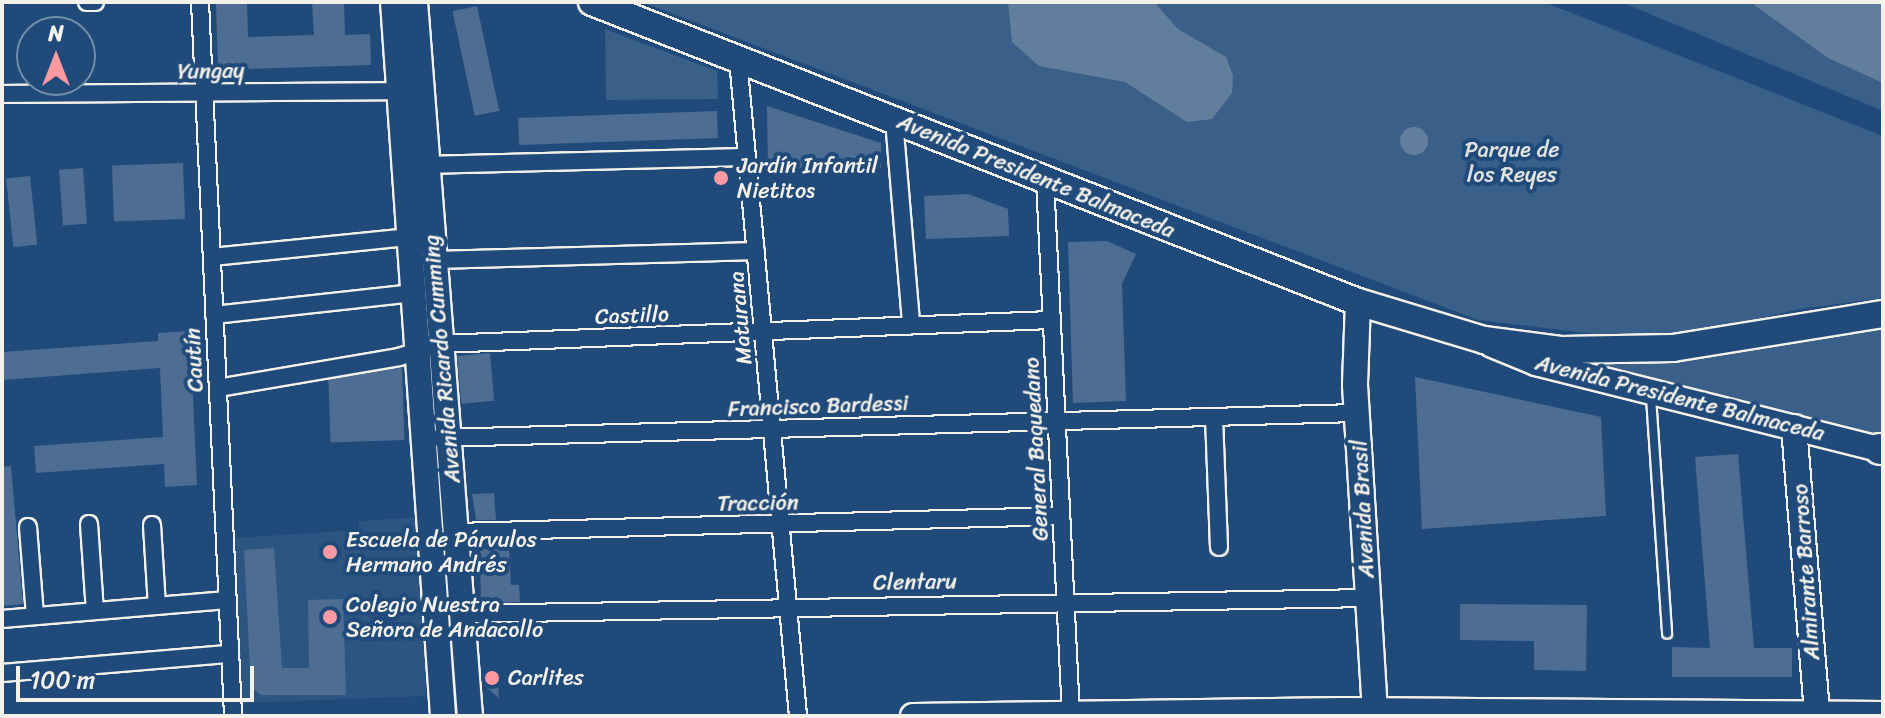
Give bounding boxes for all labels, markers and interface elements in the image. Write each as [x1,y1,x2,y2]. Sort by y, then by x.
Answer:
text: N [48,14,64,53]
north arrow [16,16,96,96]
street label: Yungay [177,57,245,85]
street label: Avenida Presidente Balmaceda [894,108,1178,244]
park label: Parque de los Reyes [1464,136,1560,188]
place label: Jardín Infantil Nietitos [737,152,878,204]
marker: Jardín Infantil Nietitos [712,169,730,187]
street label: Avenida Ricardo Cumming [418,234,466,484]
street label: Maturana [723,270,757,366]
street label: Castillo [595,301,669,329]
street label: Cautín [179,327,209,393]
street label: Avenida Presidente Balmaceda [1533,349,1827,447]
street label: General Baquedano [1018,356,1054,542]
street label: Francisco Bardessi [727,390,909,422]
street label: Avenida Brasil [1346,439,1380,579]
street label: Almirante Barroso [1787,484,1825,660]
street label: Tracción [717,489,799,517]
place label: Escuela de Párvulos Hermano Andrés [346,526,537,578]
marker: Escuela de Párvulos Hermano Andrés [321,543,339,561]
street label: Clentaru [873,568,957,596]
place label: Colegio Nuestra Señora de Andacollo [346,591,543,642]
marker: Colegio Nuestra Señora de Andacollo [321,608,339,626]
scale bar [20,650,258,700]
text: 100 m [30,659,95,701]
place label: Carlites [508,665,584,691]
marker: Carlites [483,669,501,687]

